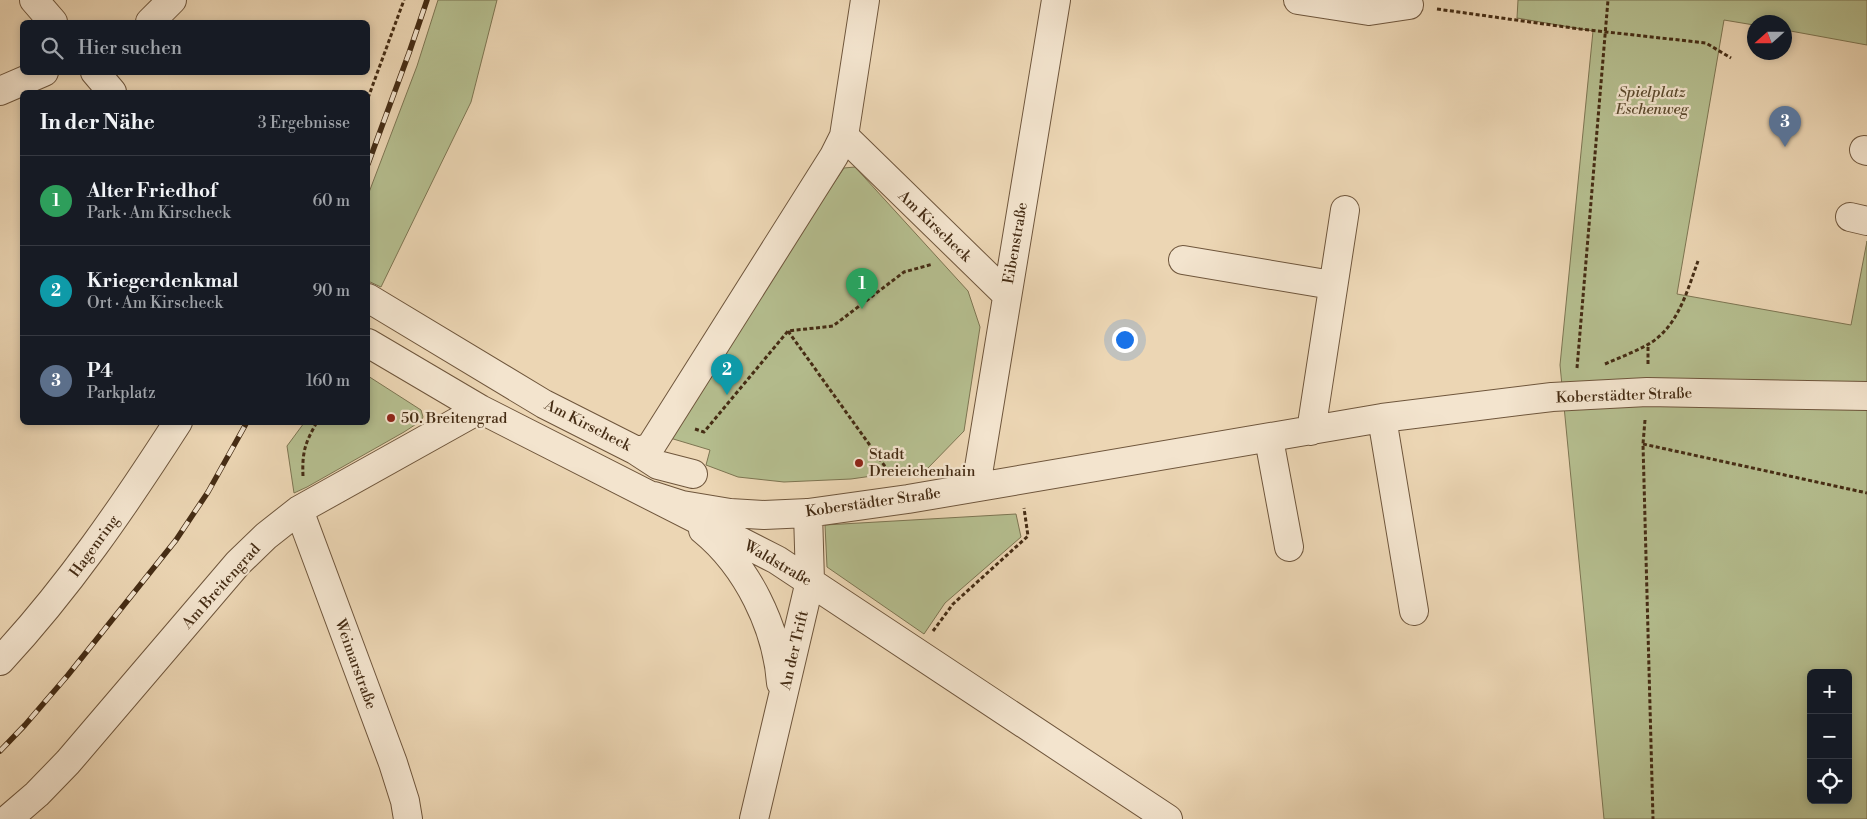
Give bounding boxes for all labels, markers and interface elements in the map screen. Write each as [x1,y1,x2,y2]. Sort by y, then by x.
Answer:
north arrow [1747,15,1792,60]
search box [20,20,370,75]
icon: search [38,34,66,62]
text: Hier suchen [78,36,182,60]
park label: Spielplatz Eschenweg [1615,83,1689,119]
pin: 3 [1769,106,1801,147]
text: In der Nähe [40,110,155,136]
text: 3 Ergebnisse [258,113,350,133]
text: Alter Friedhof [87,179,217,203]
street label: Am Kirscheck [893,186,976,267]
text: 1 [52,191,60,211]
text: 60 m [312,191,350,211]
street label: Eibenstraße [999,201,1032,285]
text: Park · Am Kirscheck [87,203,231,223]
pin: 1 [846,268,878,309]
text: Kriegerdenkmal [87,269,239,293]
text: 2 [51,281,61,301]
text: 90 m [312,281,350,301]
text: Ort · Am Kirscheck [87,293,223,313]
your location [1112,327,1138,353]
pin: 2 [711,354,743,395]
text: P4 [87,359,113,383]
text: 3 [51,371,61,391]
text: 160 m [306,371,350,391]
text: Parkplatz [87,383,156,403]
street label: Koberstädter Straße [1555,384,1693,407]
street label: Am Kirscheck [540,395,635,456]
place label: 50. Breitengrad [401,409,508,428]
marker: 50. Breitengrad [385,412,397,424]
place label: Stadt Dreieichenhain [869,445,975,481]
marker: Stadt Dreieichenhain [853,457,865,469]
street label: Koberstädter Straße [804,484,942,521]
street label: Hagenring [66,511,123,581]
street label: Waldstraße [740,536,815,590]
street label: Am Breitengrad [177,539,265,634]
street label: An der Trift [776,608,813,693]
street label: Weimarstraße [330,616,381,712]
map controls [1807,669,1852,804]
button: + [1807,669,1852,714]
button: − [1807,714,1852,759]
button: locate [1807,759,1852,804]

